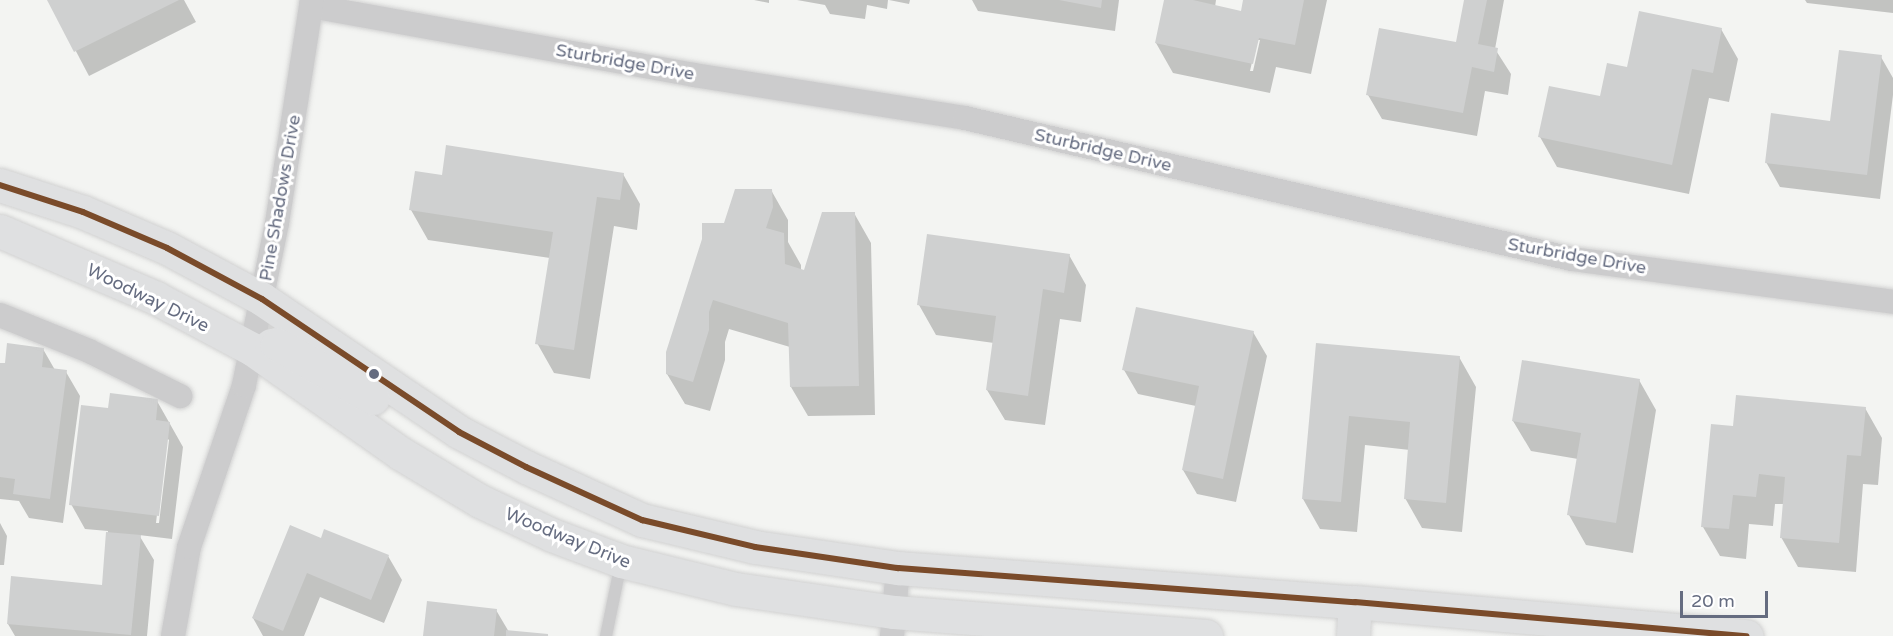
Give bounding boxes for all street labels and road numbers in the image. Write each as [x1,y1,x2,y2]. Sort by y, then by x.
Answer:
street label: Sturbridge Drive [554,39,696,85]
street label: Pine Shadows Drive [255,113,305,283]
street label: Sturbridge Drive [1032,124,1174,176]
street label: Sturbridge Drive [1506,233,1648,279]
street label: Woodway Drive [83,259,213,337]
street label: Woodway Drive [502,503,634,573]

